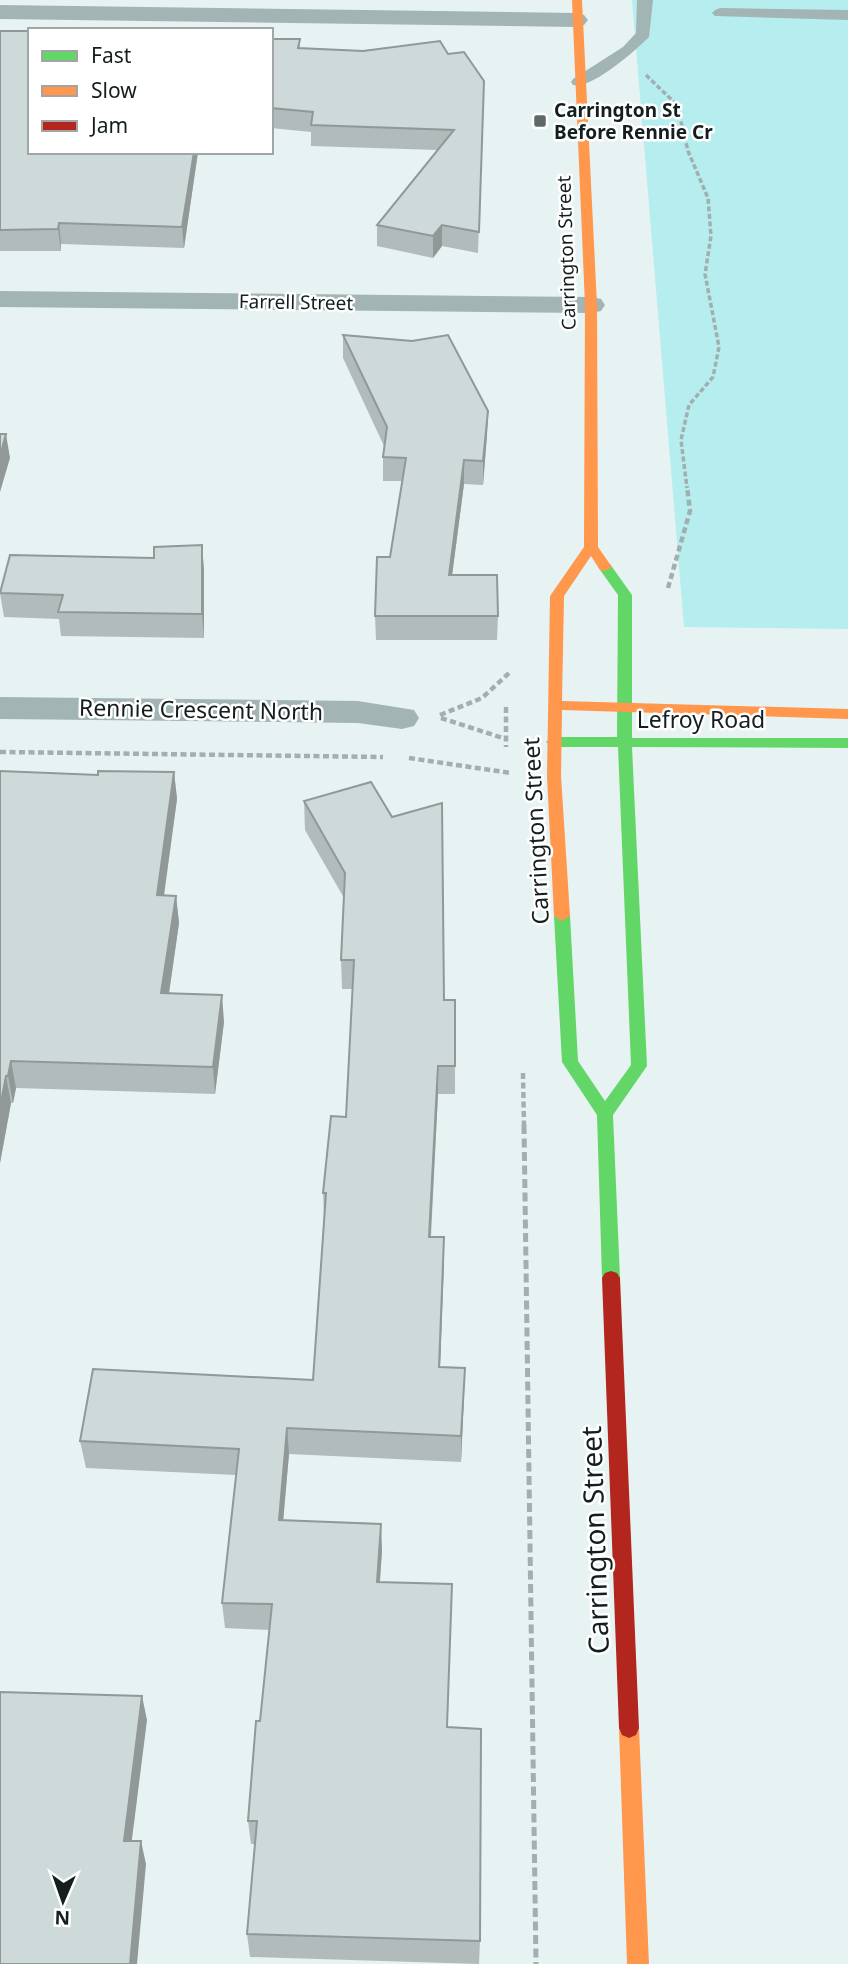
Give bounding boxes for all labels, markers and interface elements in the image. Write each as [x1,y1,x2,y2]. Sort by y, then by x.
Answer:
legend [28,28,273,154]
text: Fast [91,41,132,69]
text: Slow [91,76,137,104]
place label: Carrington St Before Rennie Cr [554,97,713,145]
text: Jam [89,111,128,139]
marker: Carrington St Before Rennie Cr [532,113,548,129]
street label: Carrington Street [550,175,582,331]
street label: Farrell Street [239,288,354,316]
street label: Rennie Crescent North [79,691,323,727]
street label: Lefroy Road [637,703,765,735]
street label: Carrington Street [514,737,556,925]
street label: Carrington Street [571,1425,617,1655]
north arrow [28,1866,98,1936]
text: N [54,1905,71,1931]

